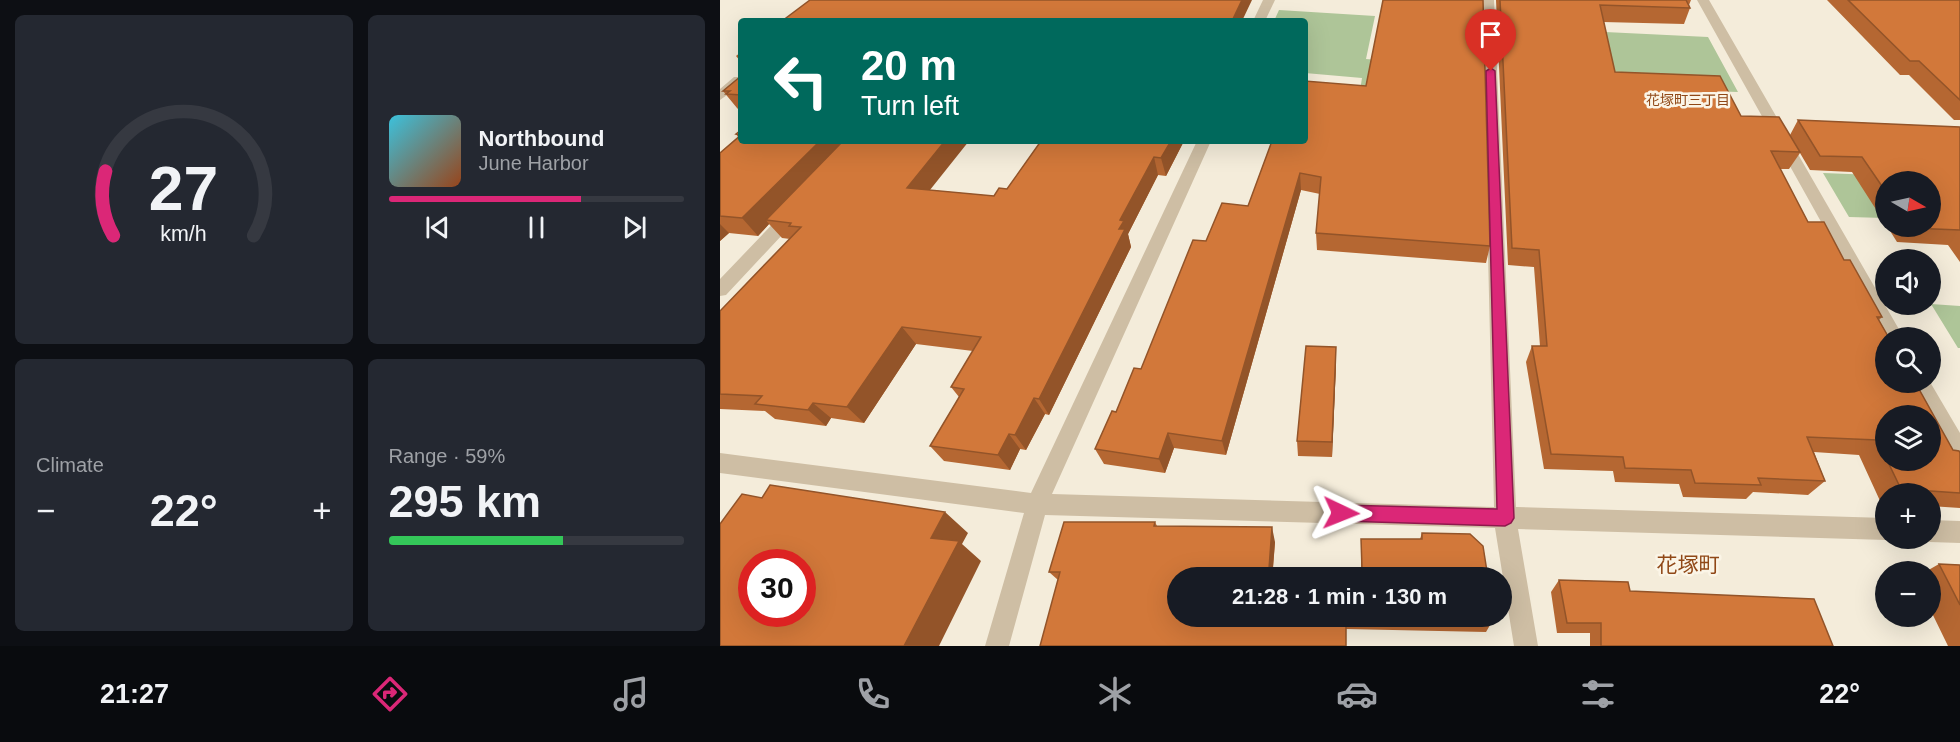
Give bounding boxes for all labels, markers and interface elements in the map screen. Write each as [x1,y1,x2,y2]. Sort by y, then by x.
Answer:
pin [1465,9,1516,71]
icon: arrive [1474,18,1507,51]
icon: left [762,42,840,120]
text: 20 m [861,42,957,89]
text: Turn left [861,91,959,121]
district label: 花塚町三丁目 [1646,92,1730,108]
text: Northbound [479,126,604,151]
text: June Harbor [479,152,589,174]
text: 27 [149,155,218,224]
north arrow [1875,171,1941,237]
map controls [1875,171,1941,627]
icon: previous [421,211,454,244]
icon: pause [520,211,553,244]
icon: next [618,211,651,244]
text: km/h [161,223,207,247]
button: sound [1875,249,1941,315]
button: search [1875,327,1941,393]
button: layers [1875,405,1941,471]
text: Range · 59% [389,445,505,467]
text: Climate [36,454,104,476]
text: 295 km [389,476,541,527]
position arrow [1309,481,1373,545]
button: + [1875,483,1941,549]
text: 22° [150,485,218,536]
text: − [36,492,55,529]
text: + [312,492,332,529]
speed limit sign: 30 [738,549,816,627]
district label: 花塚町 [1657,553,1720,576]
button: − [1875,561,1941,627]
text: 21:28 · 1 min · 130 m [1232,584,1447,609]
icon: directions [369,673,411,715]
icon: music [610,673,652,715]
icon: phone [852,673,894,715]
icon: climate [1094,673,1136,715]
icon: car [1336,673,1378,715]
icon: filters [1577,673,1619,715]
text: 21:27 [100,679,169,709]
text: 22° [1819,679,1860,709]

